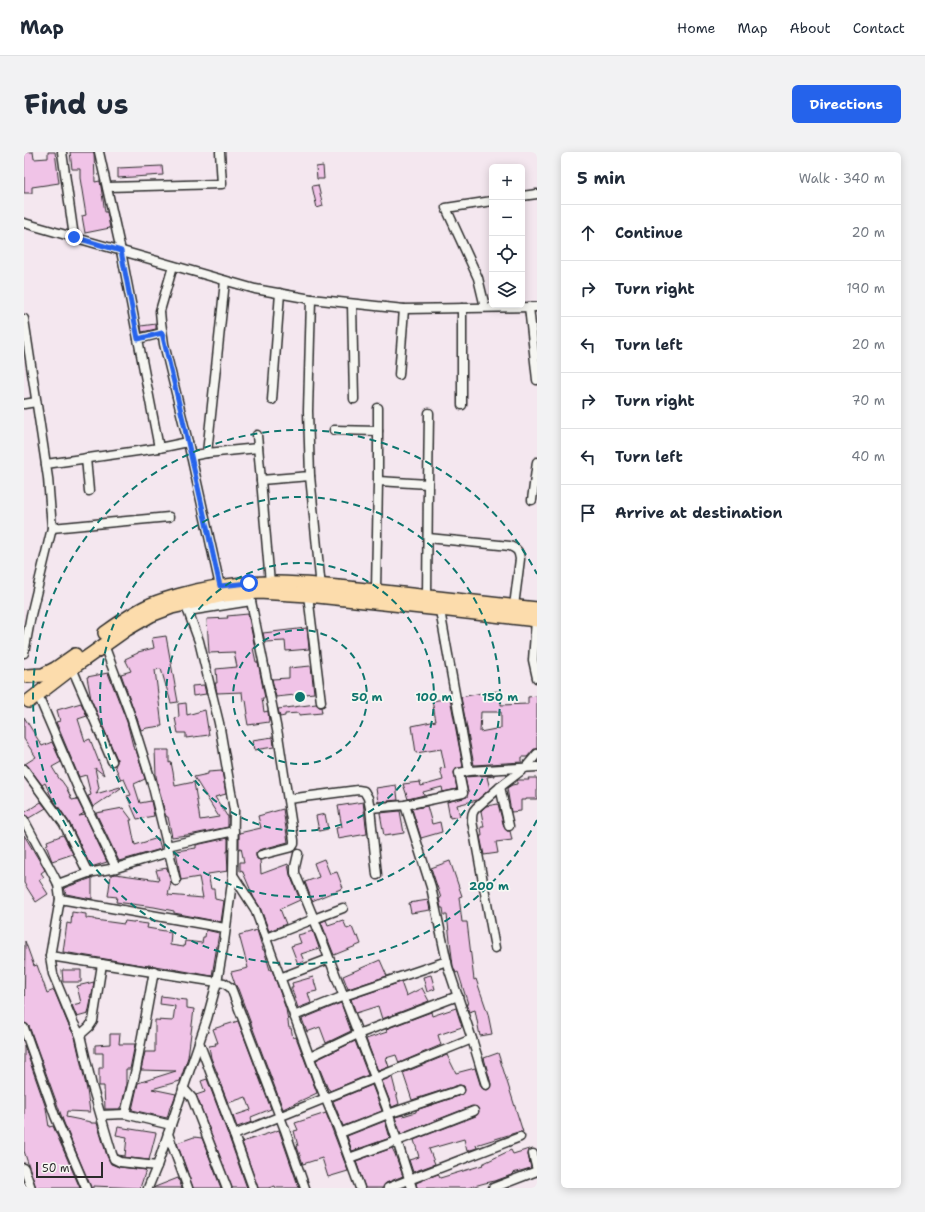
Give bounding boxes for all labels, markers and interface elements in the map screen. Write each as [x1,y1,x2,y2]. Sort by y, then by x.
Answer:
text: Map [20,15,64,40]
text: Home [677,19,716,37]
text: Map [738,19,768,37]
text: About [790,19,831,37]
text: Contact [853,19,905,37]
text: Find us [24,85,129,123]
button: Directions [792,85,901,123]
map controls [489,164,525,308]
button: + [489,164,525,200]
text: 5 min [577,167,625,189]
text: Walk · 340 m [799,170,885,187]
button: − [489,200,525,236]
icon: ahead [577,222,599,244]
text: Continue [615,223,683,243]
text: 20 m [852,224,885,241]
route end [65,228,83,246]
button: locate [489,236,525,272]
button: layers [489,272,525,308]
icon: right [577,278,599,300]
text: Turn right [615,279,695,299]
text: 190 m [846,280,885,297]
icon: left [577,334,599,356]
text: Turn left [615,335,683,355]
text: 20 m [852,336,885,353]
icon: right [577,390,599,412]
text: Turn right [615,391,695,411]
text: 70 m [851,392,885,409]
icon: left [577,446,599,468]
text: Turn left [615,447,683,467]
text: 40 m [851,448,885,465]
icon: arrive [577,502,599,524]
text: Arrive at destination [615,503,783,523]
route start [240,574,258,592]
text: 50 m [352,689,383,705]
text: 100 m [416,689,453,705]
text: 150 m [482,689,518,705]
centre of rings [293,690,307,704]
text: 200 m [469,878,509,894]
scale bar [36,1160,103,1179]
text: 50 m [42,1161,70,1176]

